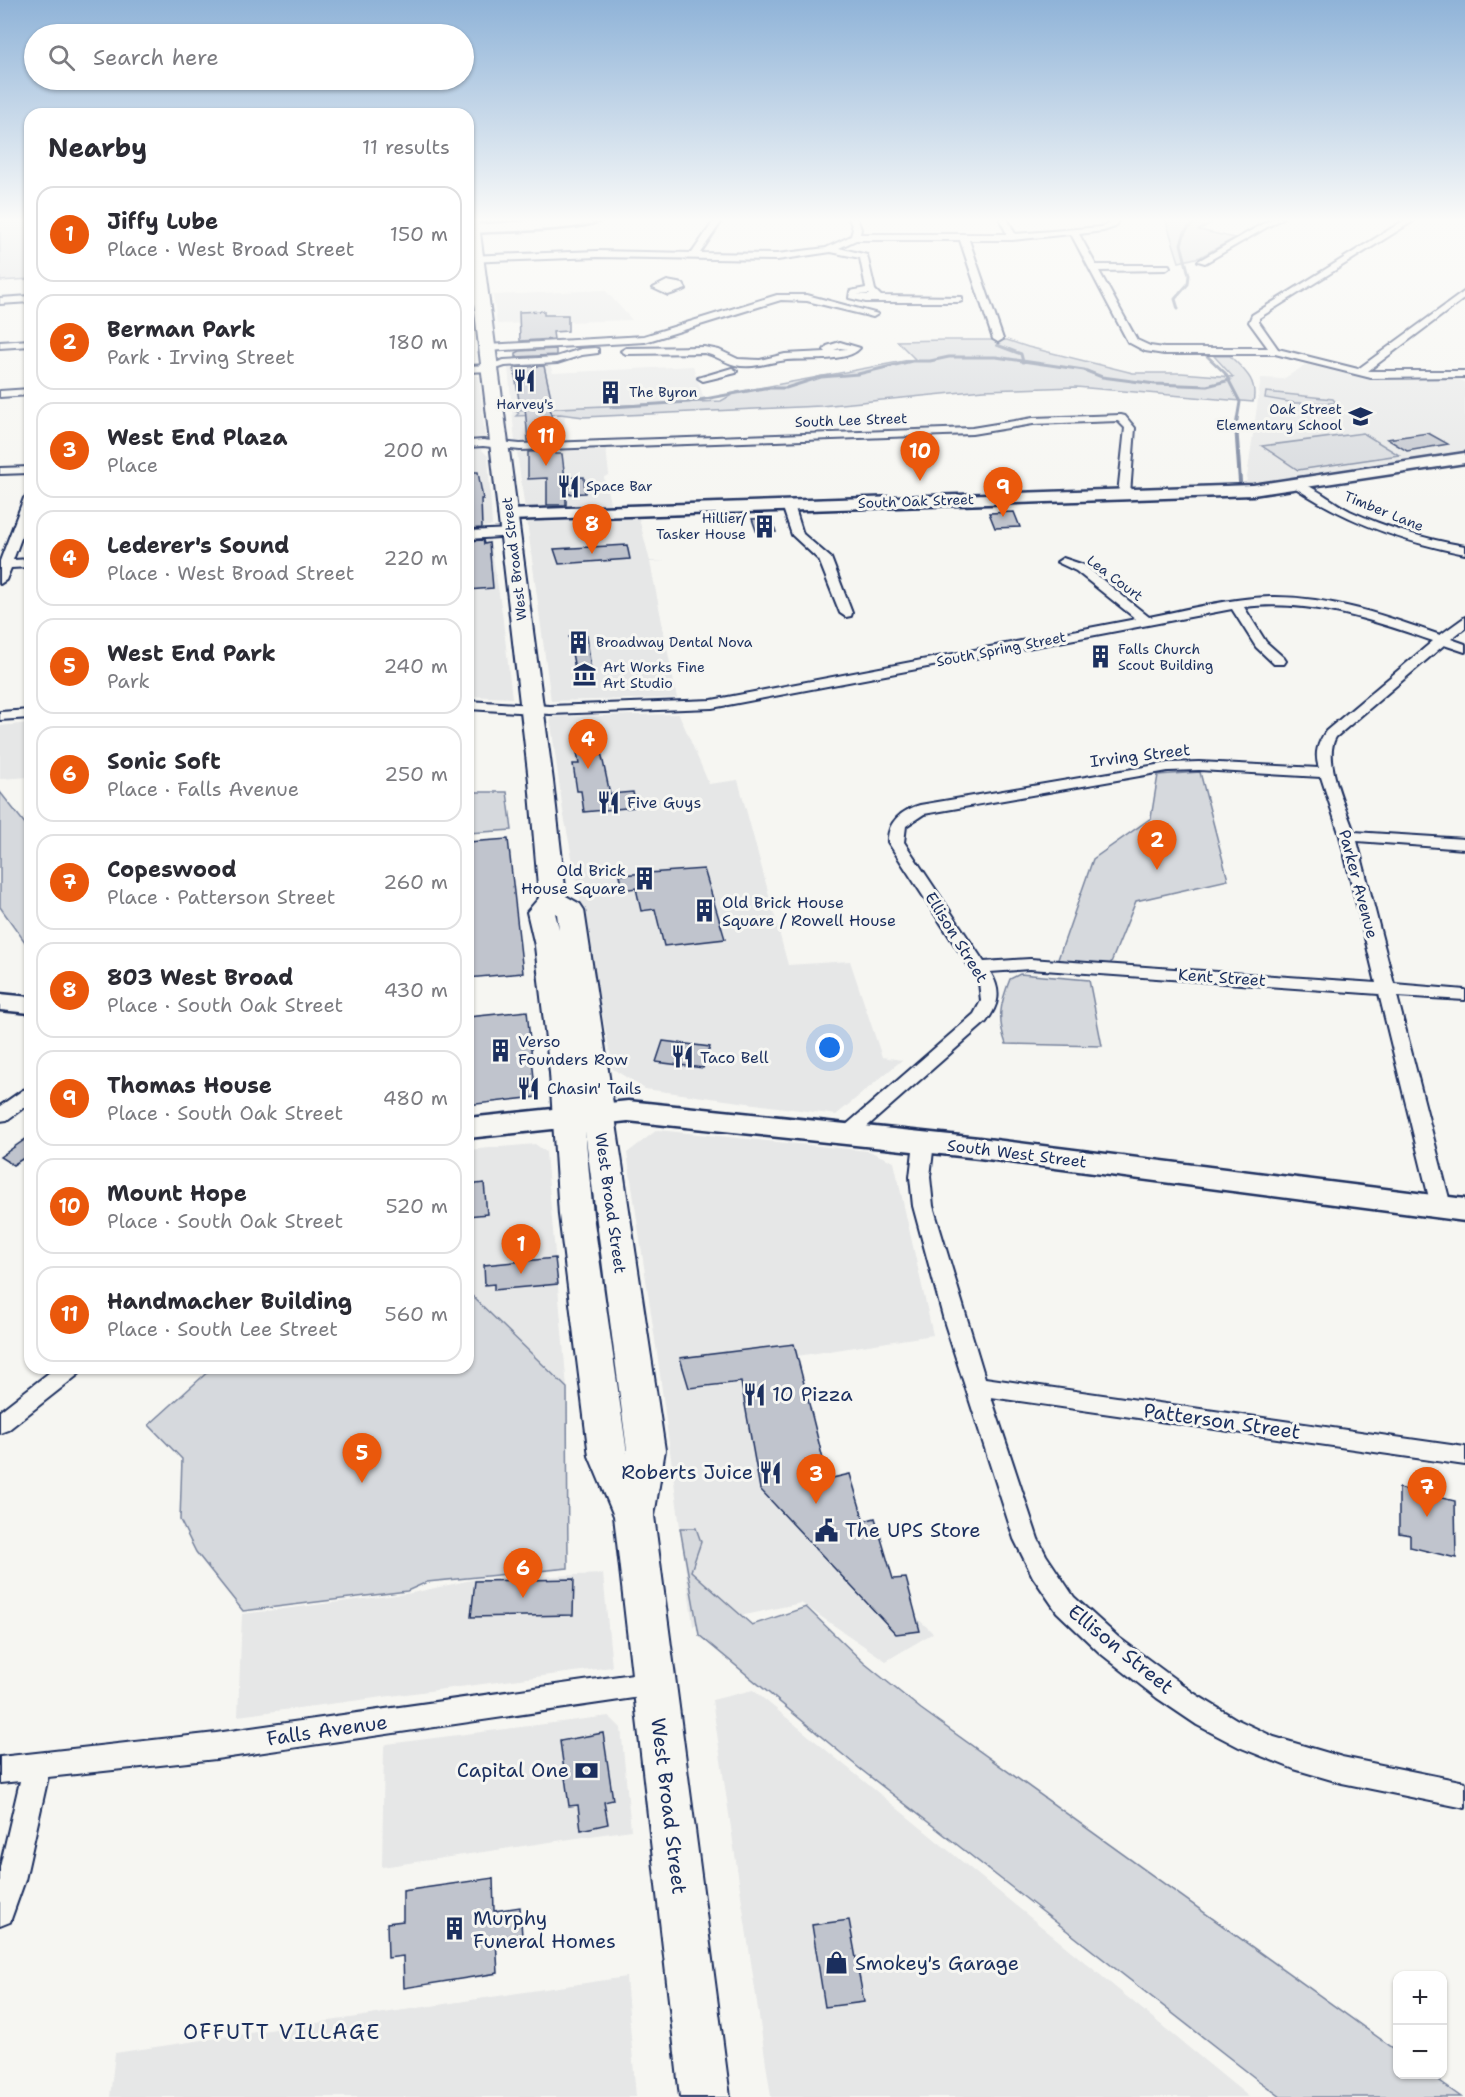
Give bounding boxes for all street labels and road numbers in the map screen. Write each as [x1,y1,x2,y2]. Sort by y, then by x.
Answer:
street label: South Lee Street [794,409,908,431]
street label: Timber Lane [1342,487,1426,535]
street label: South Oak Street [858,490,974,512]
street label: West Broad Street [498,496,530,622]
street label: Lea Court [1083,551,1147,605]
street label: South Spring Street [935,628,1067,670]
street label: Irving Street [1089,739,1191,772]
street label: Parker Avenue [1334,827,1383,941]
street label: Ellison Street [920,888,993,987]
street label: Kent Street [1177,964,1266,991]
street label: West Broad Street [590,1131,631,1275]
street label: South West Street [946,1135,1088,1172]
street label: Patterson Street [1142,1397,1302,1445]
street label: Ellison Street [1063,1598,1179,1700]
street label: Falls Avenue [265,1709,389,1751]
street label: West Broad Street [645,1716,693,1896]

